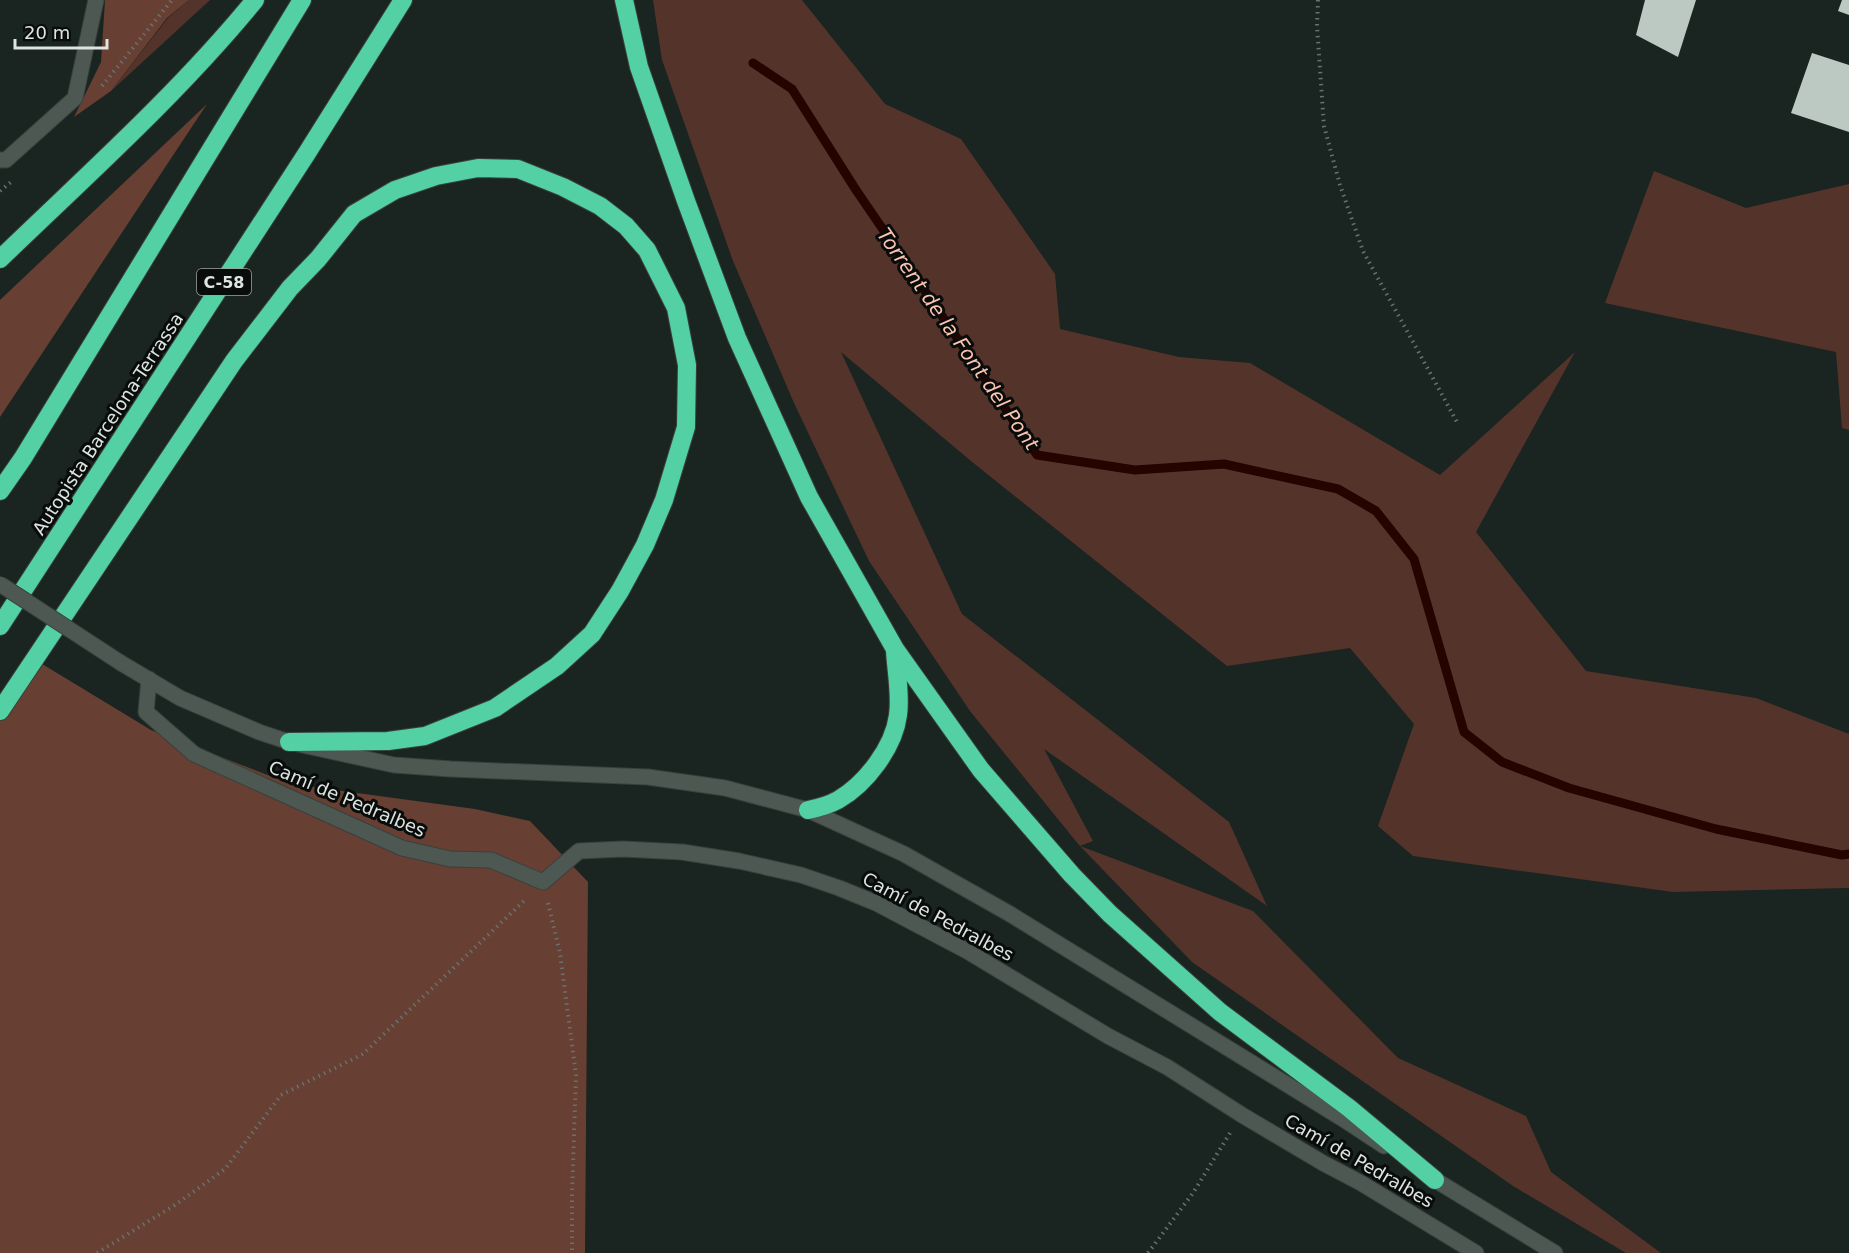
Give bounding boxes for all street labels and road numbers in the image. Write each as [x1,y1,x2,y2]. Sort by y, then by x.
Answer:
road number: C-58 [197,269,251,295]
street label: Autopista Barcelona-Terrassa [28,309,187,539]
street label: Camí de Pedralbes [266,756,429,841]
street label: Camí de Pedralbes [859,868,1017,965]
street label: Camí de Pedralbes [1281,1109,1437,1212]

